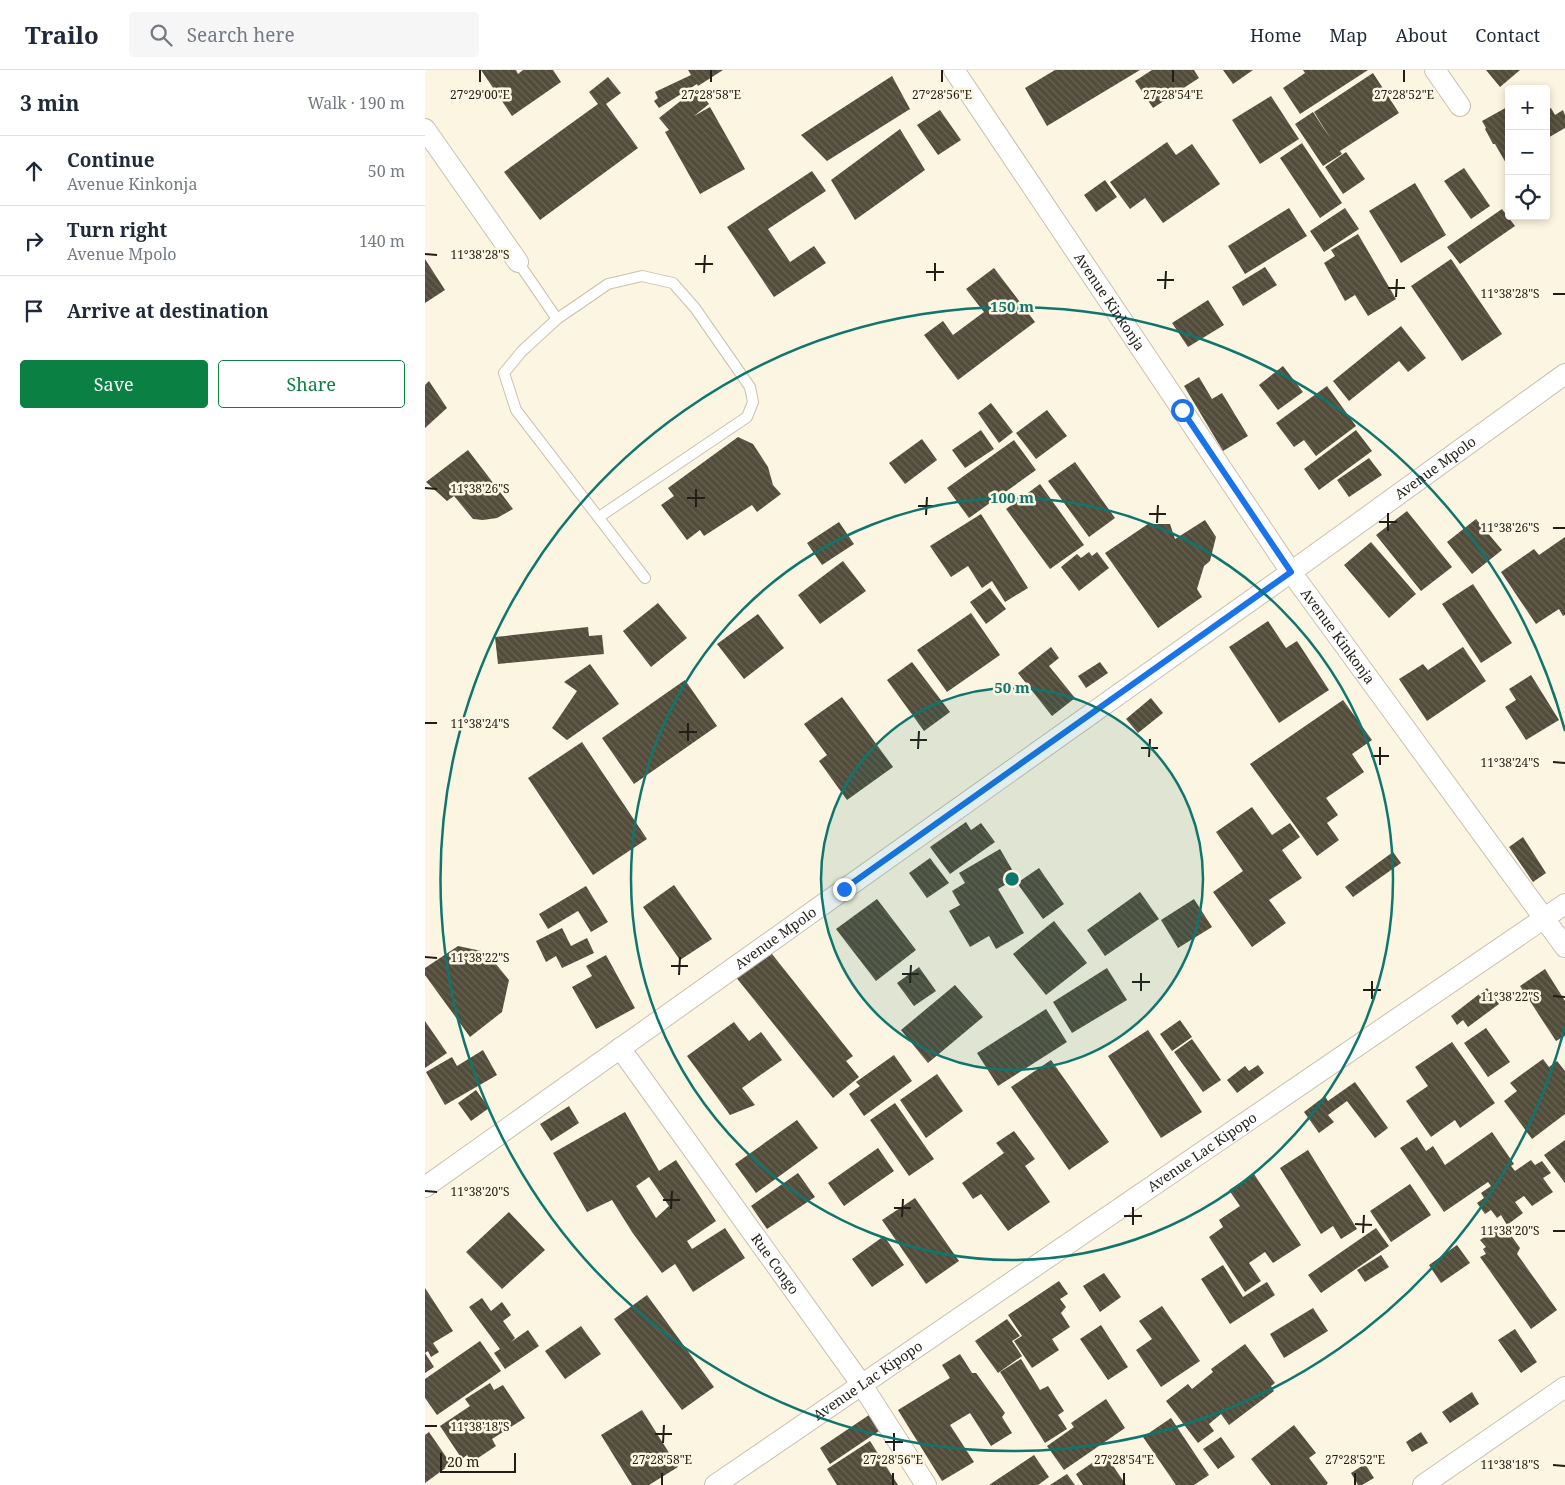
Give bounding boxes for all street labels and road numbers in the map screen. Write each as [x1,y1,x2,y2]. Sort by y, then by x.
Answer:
street label: Avenue Kinkonja [1070,249,1150,354]
street label: Avenue Mpolo [1390,432,1479,503]
street label: Avenue Kinkonja [1297,584,1380,688]
street label: Avenue Mpolo [731,902,820,973]
street label: Avenue Lac Kipopo [1143,1108,1260,1196]
street label: Rue Congo [747,1230,804,1298]
street label: Avenue Lac Kipopo [809,1336,926,1424]

